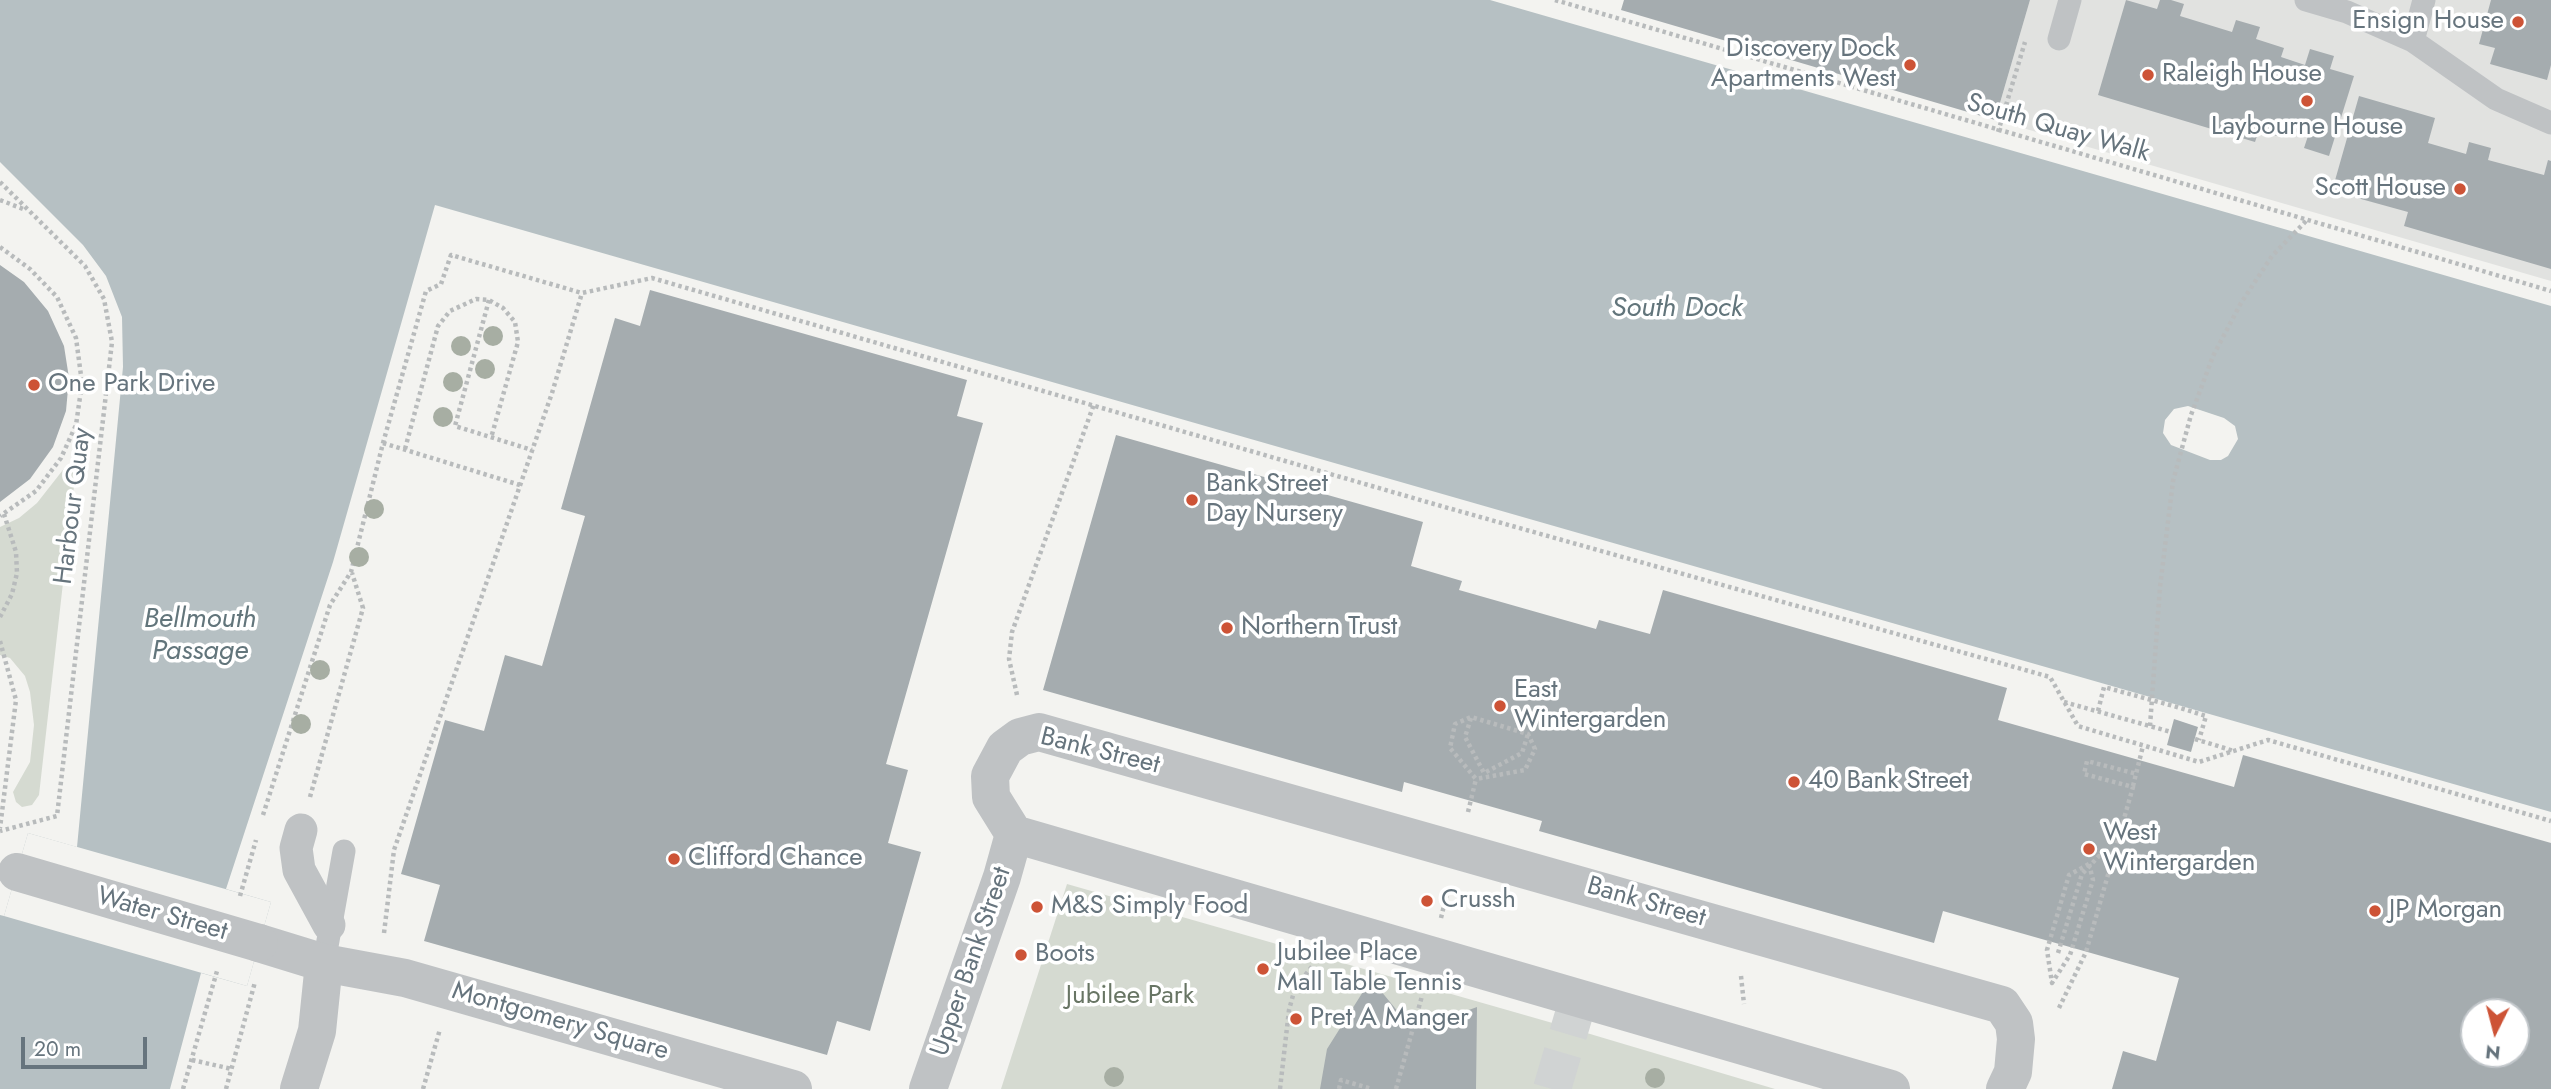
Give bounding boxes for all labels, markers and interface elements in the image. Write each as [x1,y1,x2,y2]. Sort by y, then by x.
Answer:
place label: Ensign House [2352,6,2504,38]
marker: Ensign House [2510,14,2526,30]
place label: Discovery Dock Apartments West [1711,34,1896,96]
marker: Discovery Dock Apartments West [1902,57,1918,73]
place label: Raleigh House [2162,59,2322,91]
marker: Raleigh House [2140,67,2156,83]
street label: South Quay Walk [1963,88,2153,170]
marker: Laybourne House [2299,93,2315,109]
place label: Laybourne House [2211,112,2403,144]
place label: Scott House [2315,173,2446,205]
marker: Scott House [2452,181,2468,197]
water label: South Dock [1611,292,1743,326]
place label: One Park Drive [48,369,215,401]
marker: One Park Drive [26,377,42,393]
street label: Harbour Quay [49,426,99,586]
place label: Bank Street Day Nursery [1206,469,1343,530]
marker: Bank Street Day Nursery [1184,492,1200,508]
water label: Bellmouth Passage [144,603,256,669]
place label: Northern Trust [1241,612,1397,644]
marker: Northern Trust [1219,620,1235,636]
place label: East Wintergarden [1514,675,1666,736]
marker: East Wintergarden [1492,698,1508,714]
street label: Bank Street [1037,722,1163,782]
place label: 40 Bank Street [1808,766,1968,798]
marker: 40 Bank Street [1786,774,1802,790]
place label: West Wintergarden [2103,818,2255,880]
marker: West Wintergarden [2081,841,2097,857]
place label: Clifford Chance [688,843,863,875]
marker: Clifford Chance [666,851,682,867]
street label: Upper Bank Street [925,863,1019,1061]
street label: Bank Street [1583,871,1709,935]
street label: Water Street [93,882,231,948]
place label: Crussh [1441,885,1516,917]
place label: M&S Simply Food [1051,891,1248,923]
marker: Crussh [1419,893,1435,909]
place label: JP Morgan [2389,895,2502,927]
marker: M&S Simply Food [1029,899,1045,915]
marker: JP Morgan [2367,903,2383,919]
place label: Jubilee Place Mall Table Tennis [1277,938,1462,1000]
place label: Boots [1035,939,1095,971]
marker: Boots [1013,947,1029,963]
marker: Jubilee Place Mall Table Tennis [1255,961,1271,977]
street label: Montgomery Square [448,976,672,1068]
park label: Jubilee Park [1066,981,1194,1013]
north arrow [2460,998,2530,1068]
place label: Pret A Manger [1310,1003,1469,1035]
marker: Pret A Manger [1288,1011,1304,1027]
scale bar [24,1023,150,1066]
text: 20 m [34,1034,81,1064]
text: N [2484,1038,2502,1067]

